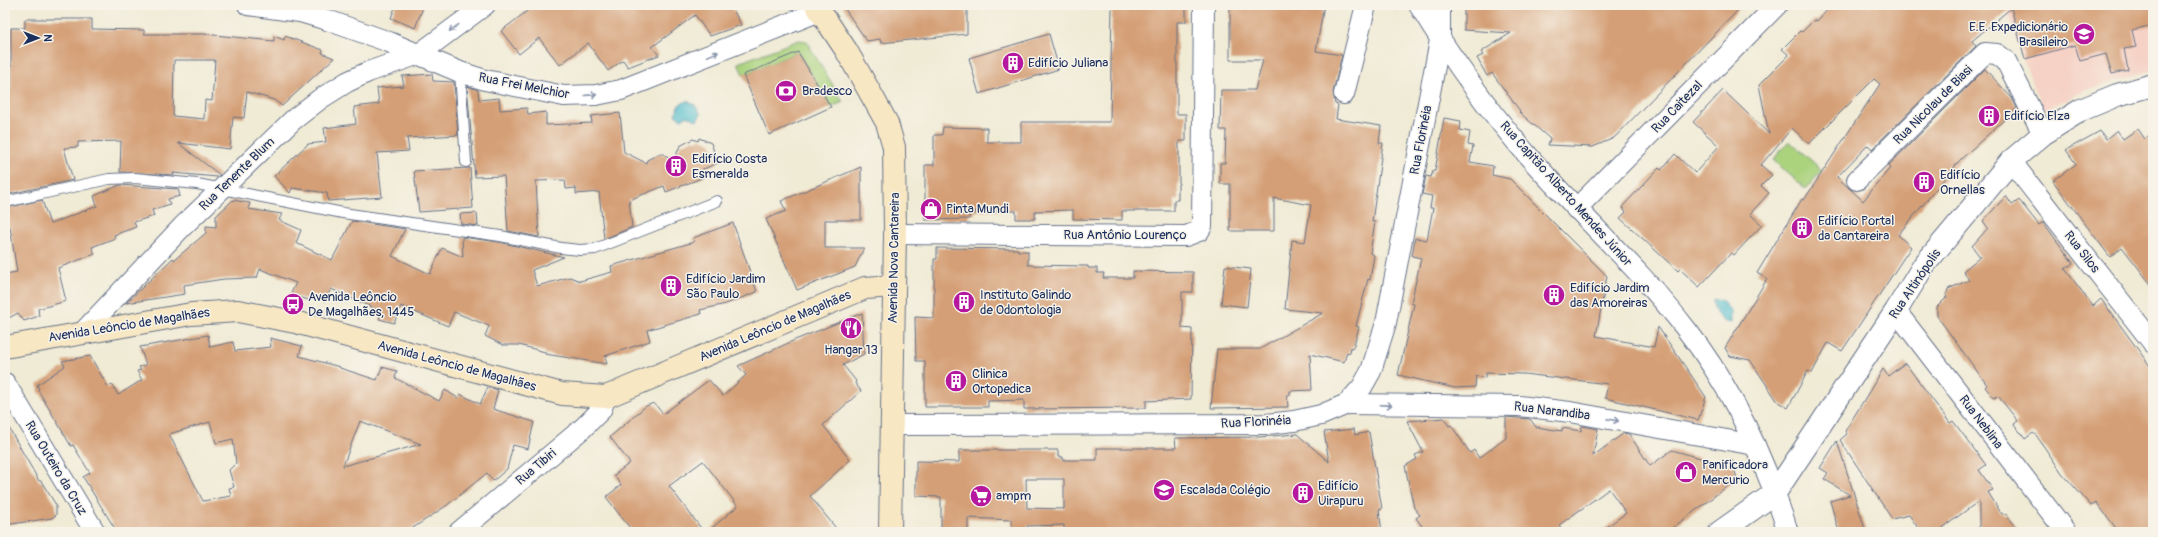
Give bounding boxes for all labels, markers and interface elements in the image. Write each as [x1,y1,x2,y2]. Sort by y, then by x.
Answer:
north arrow [18,18,58,58]
place label: E.E. Expedicionário Brasileiro [1969,19,2068,50]
school or university icon: E.E. Expedicionário Brasileiro [2071,21,2097,47]
one-way arrow [448,24,459,32]
text: N [41,34,54,42]
one-way arrow [707,49,719,57]
building icon: Edifício Juliana [1000,50,1026,76]
place label: Edifício Juliana [1028,55,1108,71]
street label: Rua Nicolau de Biasi [1890,62,1976,148]
street label: Rua Frei Melchior [477,69,571,103]
street label: Rua Caitezal [1648,77,1706,137]
bank icon: Bradesco [773,78,799,104]
place label: Bradesco [802,83,852,99]
one-way arrow [584,92,597,99]
building icon: Edifício Elza [1976,103,2002,129]
street label: Rua Florinéia [1406,104,1436,176]
place label: Edifício Elza [2004,108,2070,124]
street label: Rua Capitão Alberto Mendes Júnior [1497,118,1636,270]
street label: Rua Tenente Blum [196,134,278,214]
place label: Edifício Costa Esmeralda [692,151,767,182]
building icon: Edifício Costa Esmeralda [663,153,689,179]
place label: Edifício Ornellas [1940,167,1985,198]
building icon: Edifício Ornellas [1911,169,1937,195]
street label: Avenida Nova Cantareira [885,192,903,324]
shop icon: Pinta Mundi [918,196,944,222]
place label: Pinta Mundi [946,201,1009,217]
place label: Edifício Portal da Cantareira [1818,213,1894,244]
building icon: Edifício Portal da Cantareira [1789,215,1815,241]
street label: Rua Antônio Lourenço [1064,227,1186,243]
street label: Rua Silos [2061,228,2103,276]
street label: Rua Altinópolis [1886,246,1944,322]
place label: Edifício Jardim São Paulo [686,271,766,302]
building icon: Edifício Jardim São Paulo [658,273,684,299]
place label: Edifício Jardim das Amoreiras [1570,280,1650,311]
building icon: Edifício Jardim das Amoreiras [1541,282,1567,308]
street label: Avenida Leôncio de Magalhães [697,287,853,365]
place label: Instituto Galindo de Odontologia [980,287,1071,318]
place label: Avenida Leôncio De Magalhães, 1445 [308,289,414,320]
building icon: Instituto Galindo de Odontologia [951,289,977,315]
bus stop icon: Avenida Leôncio De Magalhães, 1445 [280,291,306,317]
street label: Avenida Leôncio de Magalhães [47,304,211,346]
restaurant icon: Hangar 13 [838,315,864,341]
street label: Avenida Leôncio de Magalhães [376,337,538,395]
place label: Hangar 13 [824,342,878,358]
place label: Clinica Ortopedica [972,366,1031,397]
building icon: Clinica Ortopedica [943,368,969,394]
street label: Rua Neblina [1956,392,2006,452]
street label: Rua Narandiba [1513,398,1591,424]
one-way arrow [1379,401,1392,409]
street label: Rua Florinéia [1220,412,1292,432]
one-way arrow [1606,416,1619,424]
street label: Rua Outeiro da Cruz [22,418,91,518]
street label: Rua Tibiri [512,445,560,489]
place label: Panificadora Mercurio [1702,457,1768,488]
shop icon: Panificadora Mercurio [1673,459,1699,485]
school or university icon: Escalada Colégio [1151,477,1177,503]
place label: Edifício Uirapuru [1318,478,1363,509]
building icon: Edifício Uirapuru [1290,480,1316,506]
place label: Escalada Colégio [1180,482,1270,498]
supermarket icon: ampm [968,483,994,509]
place label: ampm [996,488,1031,504]

